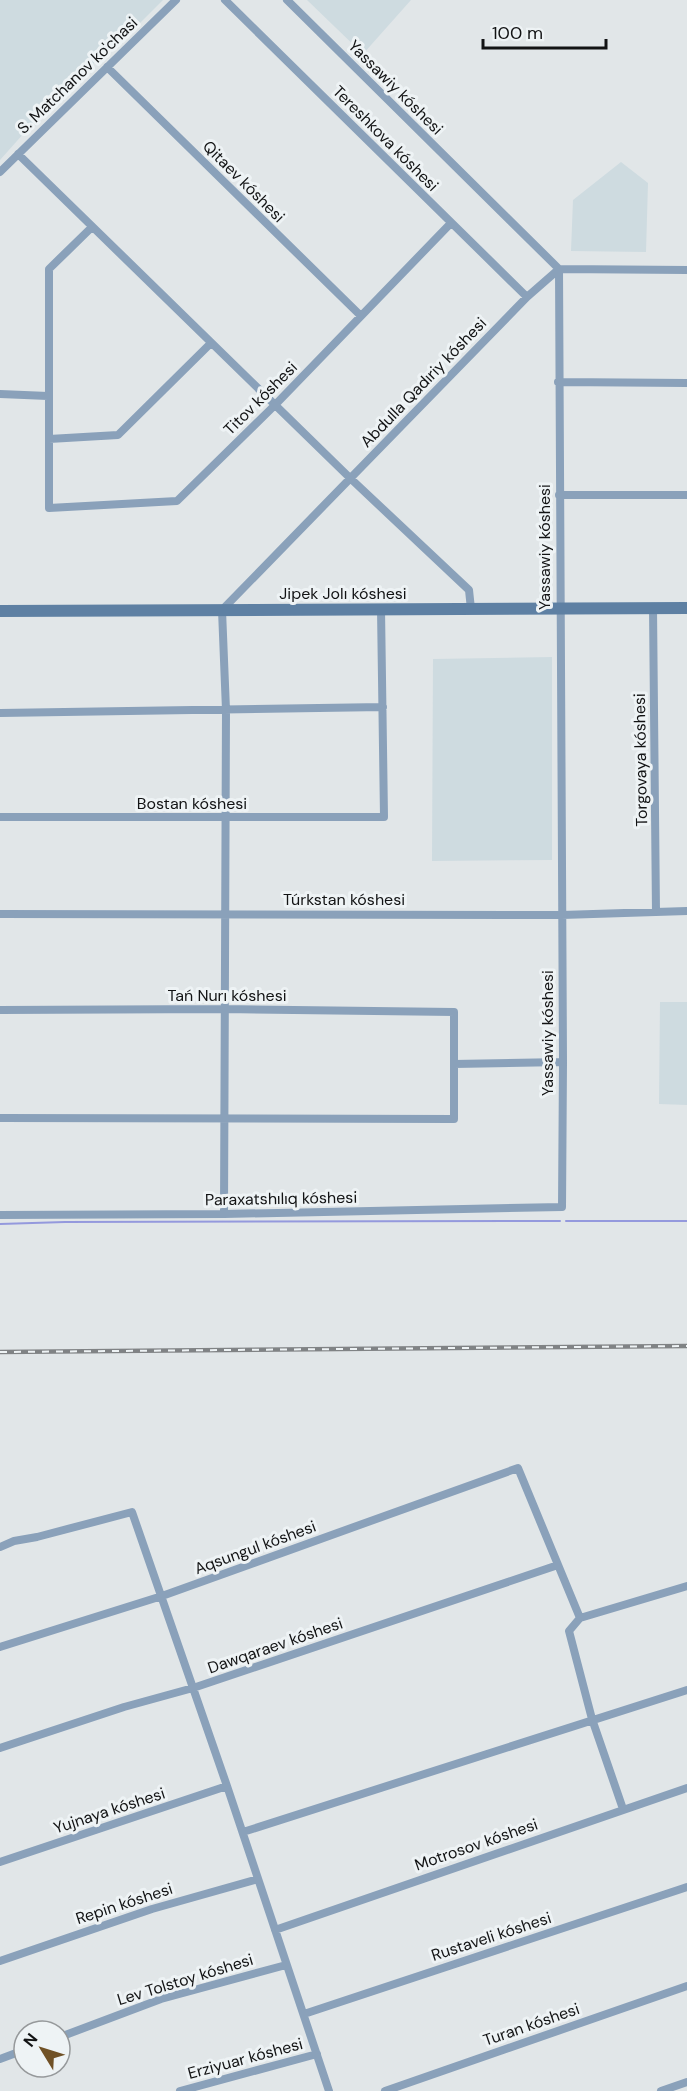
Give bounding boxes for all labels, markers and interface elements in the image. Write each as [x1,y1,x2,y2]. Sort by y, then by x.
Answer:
street label: S. Matchanov ko'chasi [13,12,142,138]
scale bar [483,12,606,50]
text: 100 m [492,21,543,45]
street label: Yassawiy kóshesi [344,35,448,139]
street label: Tereshkova kóshesi [328,81,443,196]
street label: Qitaev kóshesi [198,136,289,227]
street label: Abdulla Qadıriy kóshesi [356,313,491,452]
street label: Titov kóshesi [219,357,302,440]
street label: Yassawiy kóshesi [534,484,555,610]
street label: Jipek Jolı kóshesi [279,583,407,604]
street label: Torgovaya kóshesi [629,693,652,827]
street label: Bostan kóshesi [137,793,247,814]
street label: Túrkstan kóshesi [283,889,405,910]
street label: Yassawiy kóshesi [537,970,558,1096]
street label: Tań Nurı kóshesi [167,985,287,1006]
street label: Paraxatshılıq kóshesi [205,1187,357,1210]
street label: Aqsungul kóshesi [192,1516,319,1579]
street label: Dawqaraev kóshesi [205,1613,345,1678]
street label: Yujnaya kóshesi [51,1783,168,1838]
street label: Motrosov kóshesi [412,1814,541,1875]
street label: Repin kóshesi [73,1878,175,1929]
street label: Rustaveli kóshesi [428,1907,554,1966]
street label: Lev Tolstoy kóshesi [115,1949,256,2010]
street label: Turan kóshesi [480,1998,582,2051]
north arrow [12,2019,72,2079]
text: N [19,2029,42,2051]
street label: Erziyuar kóshesi [185,2033,305,2084]

